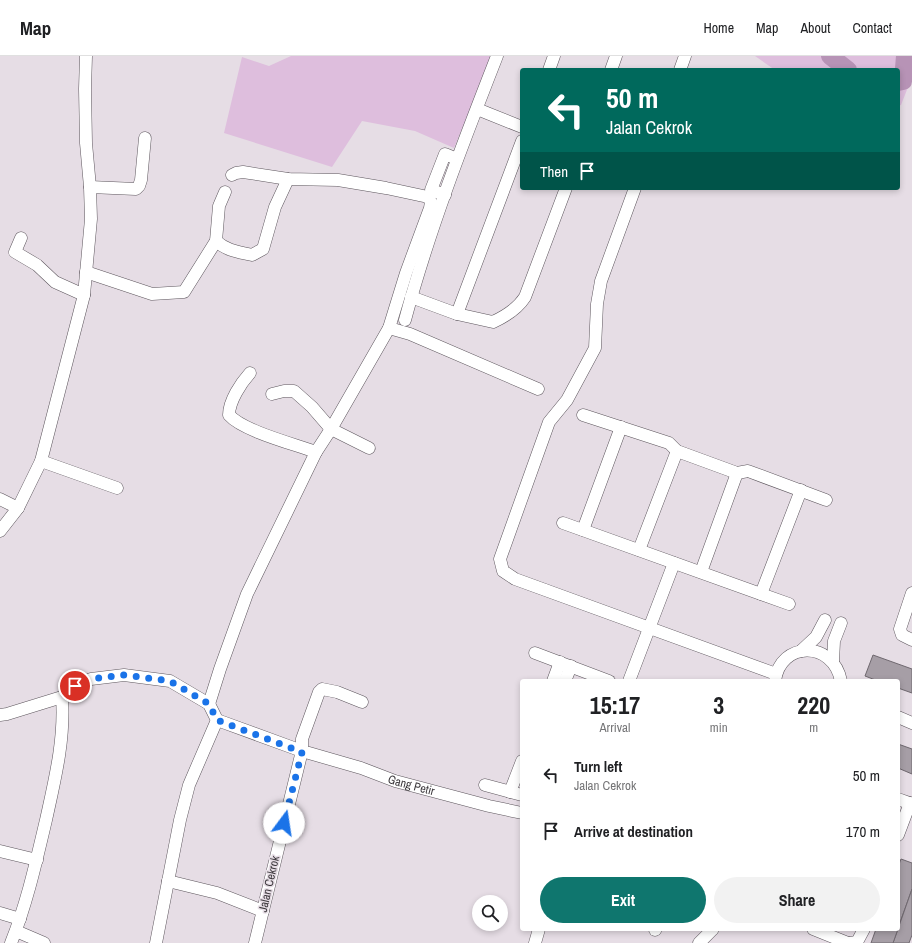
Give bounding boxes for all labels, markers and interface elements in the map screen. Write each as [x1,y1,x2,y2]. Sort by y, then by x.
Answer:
text: Map [20,15,51,41]
text: Home [703,19,734,37]
text: Map [756,19,778,37]
text: About [800,19,830,37]
text: Contact [852,19,892,37]
text: 50 m [606,79,658,117]
icon: left [540,84,592,136]
text: Jalan Cekrok [606,115,692,140]
icon: arrive [576,160,598,182]
text: Then [540,161,568,182]
pin [58,669,92,703]
icon: arrive [64,675,86,697]
text: 15:17 [590,689,640,721]
text: 3 [713,689,724,721]
text: 220 [797,689,830,721]
text: Arrival [600,719,630,736]
text: min [710,719,728,736]
text: m [809,719,818,736]
text: Turn left [574,756,622,777]
icon: left [540,764,562,786]
text: 50 m [853,765,880,786]
street label: Gang Petir [386,771,437,799]
text: Jalan Cekrok [574,777,636,794]
position arrow [263,802,305,844]
icon: arrive [540,820,562,842]
text: Arrive at destination [574,821,693,842]
text: 170 m [846,821,880,842]
street label: Jalan Cekrok [255,854,283,914]
button: Exit [540,877,706,923]
button: Share [714,877,880,923]
map controls [472,895,508,931]
button: search [472,895,508,931]

